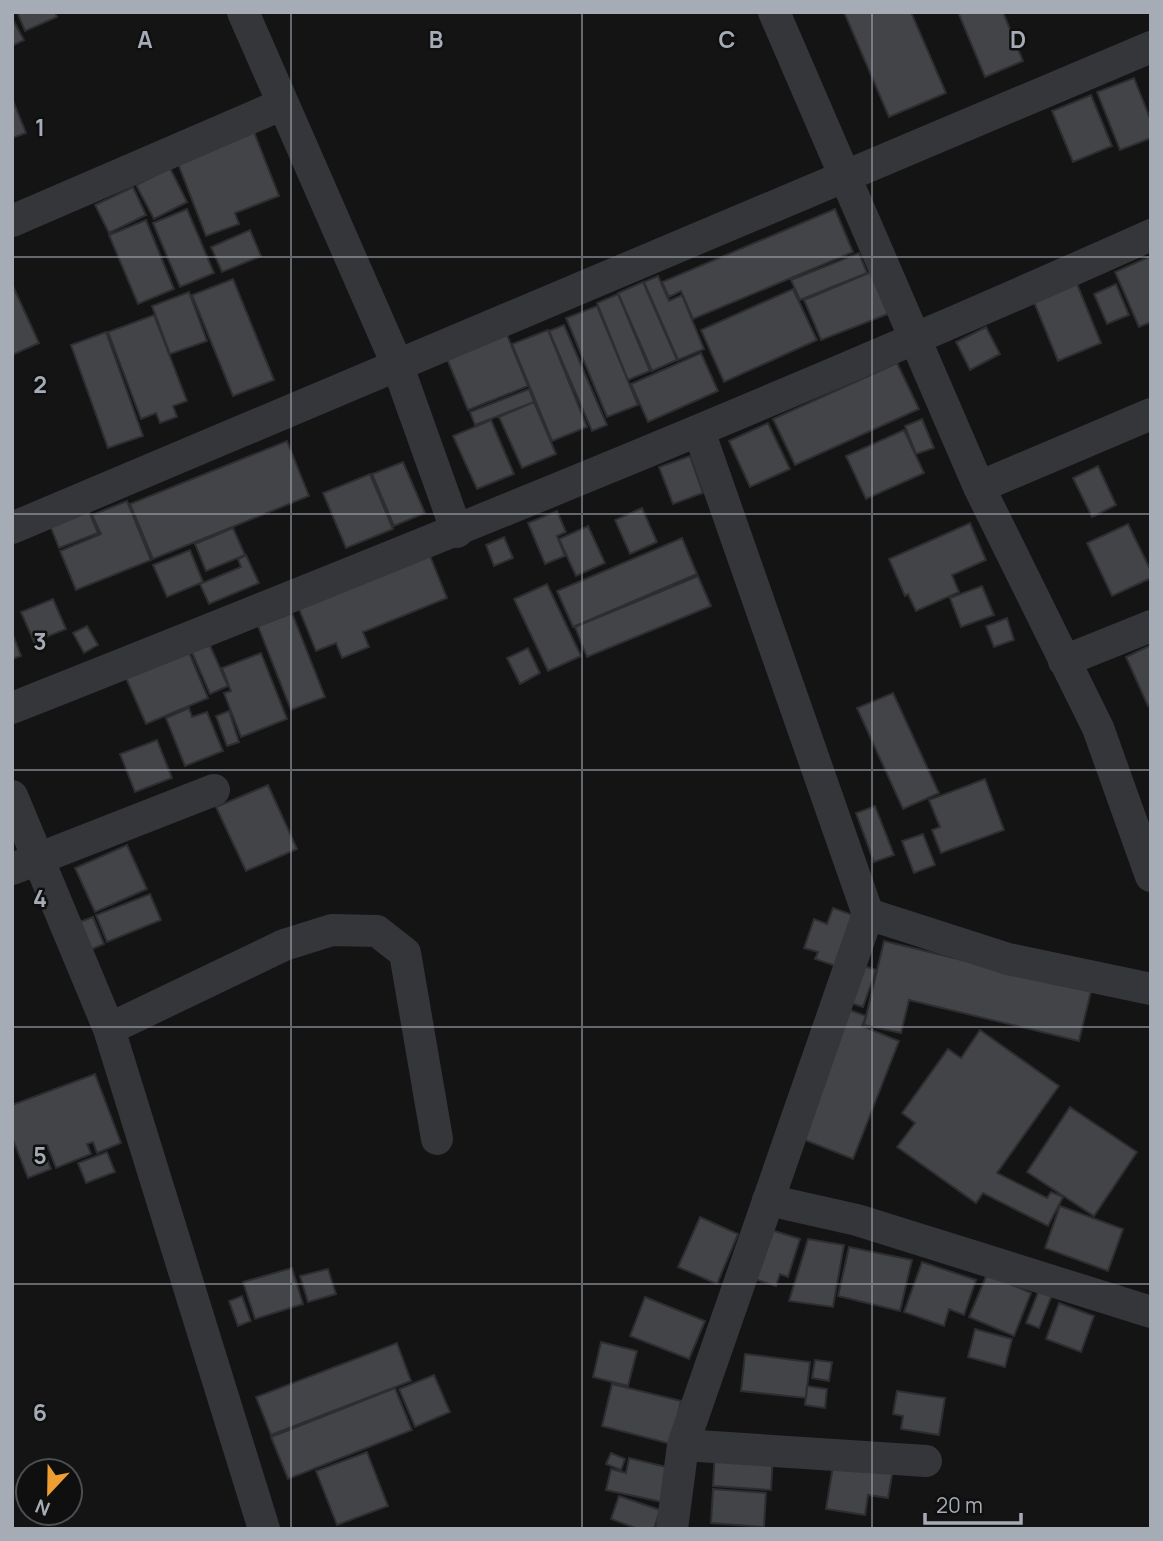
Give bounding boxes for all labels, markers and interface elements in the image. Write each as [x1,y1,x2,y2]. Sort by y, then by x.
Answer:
text: A [137,23,153,55]
text: B [429,23,443,55]
text: C [719,23,736,55]
text: D [1010,23,1026,55]
text: 1 [35,111,45,143]
text: 2 [33,368,47,400]
text: 3 [33,625,47,657]
text: 4 [33,882,47,914]
text: 5 [33,1139,47,1171]
text: 6 [33,1396,47,1428]
north arrow [14,1457,84,1527]
scale bar [925,1482,1021,1526]
text: 20 m [936,1491,983,1519]
text: N [31,1493,54,1522]

